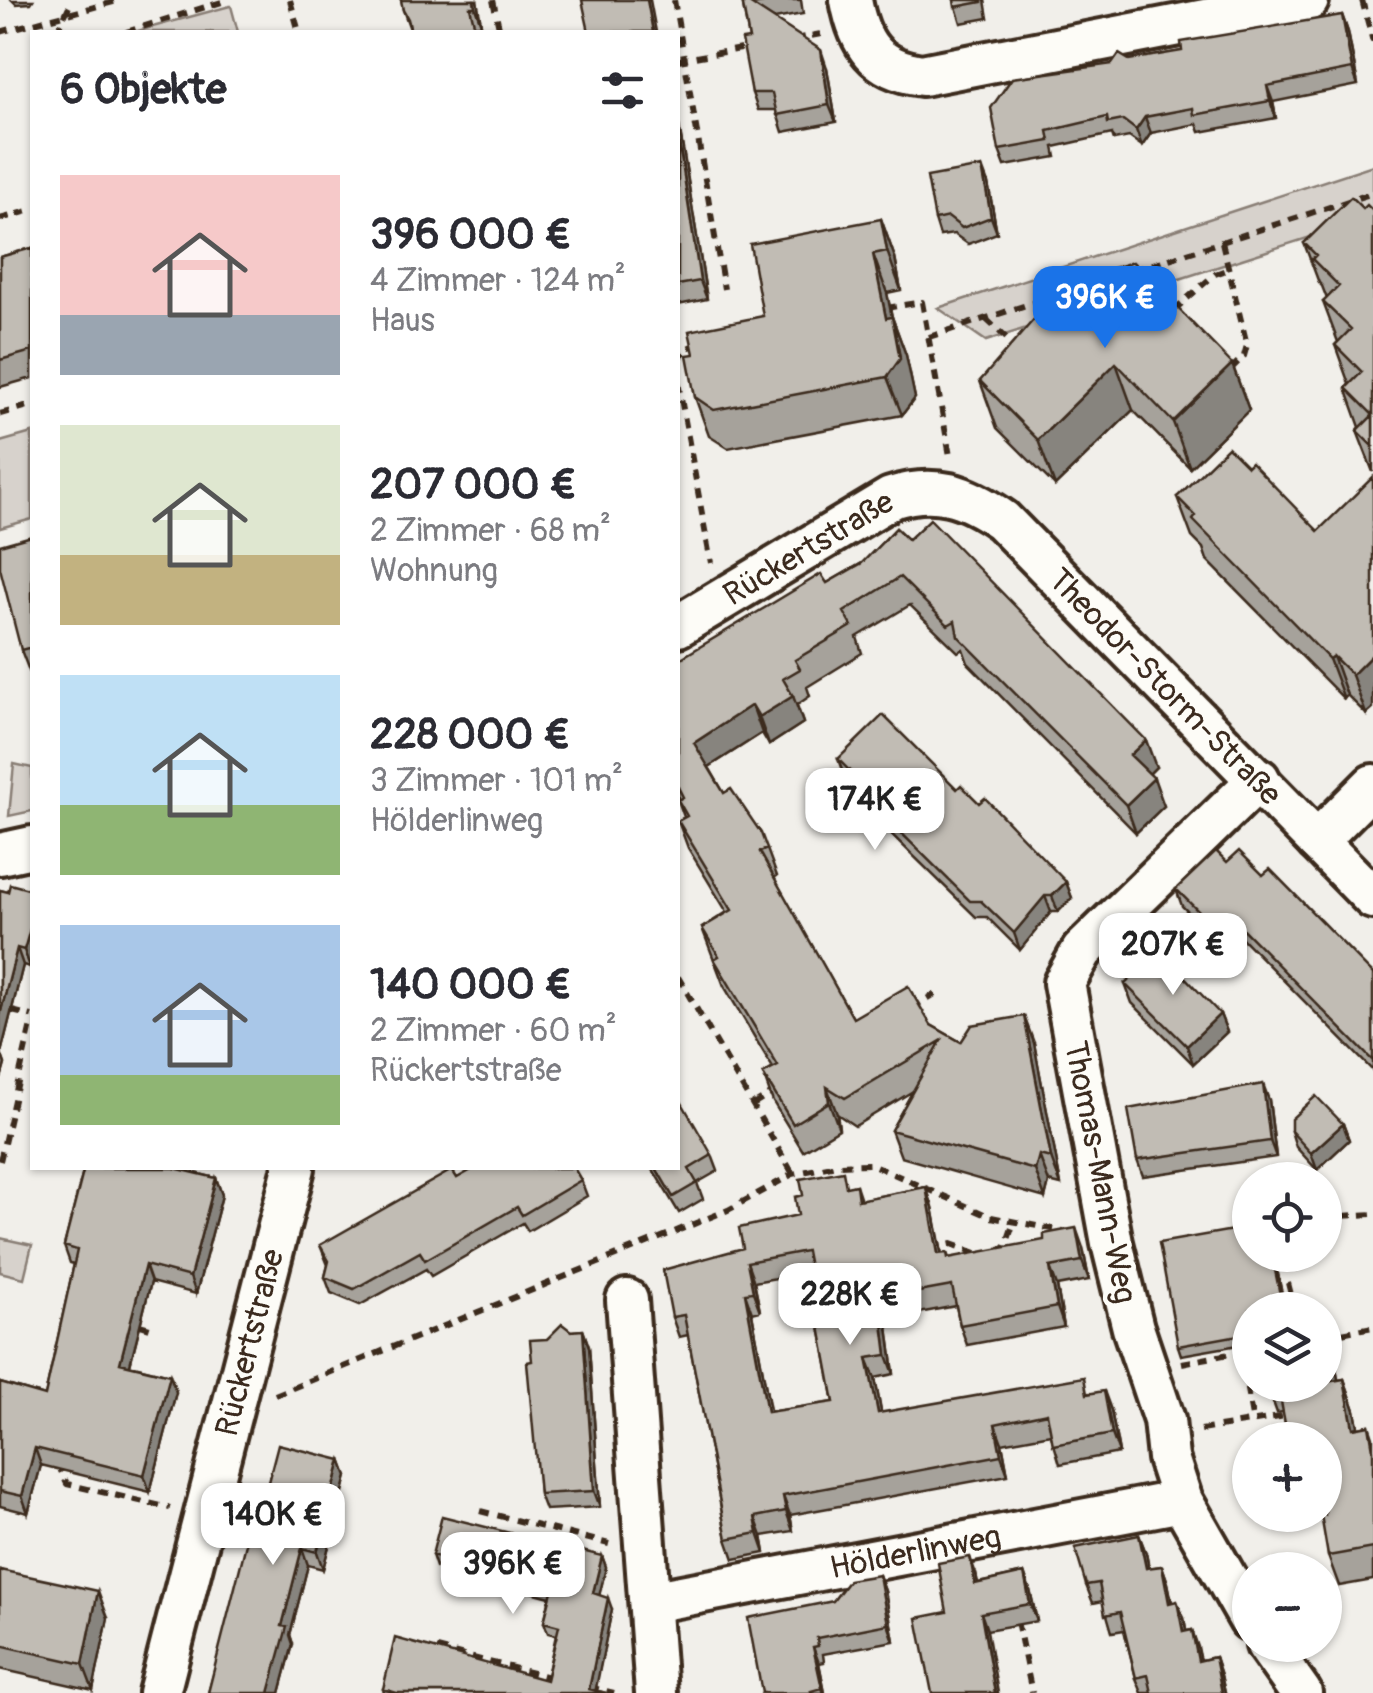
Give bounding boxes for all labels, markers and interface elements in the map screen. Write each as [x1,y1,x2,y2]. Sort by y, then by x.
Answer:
icon: filters [595,63,650,118]
text: 6 Objekte [60,64,226,116]
text: 396 000 € [370,209,572,261]
icon: home [140,215,260,335]
text: 4 Zimmer · 124 m² [370,261,626,301]
pin: 396K € [1024,266,1186,351]
text: 396K € [1055,278,1155,318]
text: Haus [370,301,435,341]
text: 207 000 € [370,459,576,511]
icon: home [140,465,260,585]
street label: Rückertstraße [716,482,901,615]
text: 2 Zimmer · 68 m² [370,511,611,551]
text: Wohnung [370,551,498,591]
street label: Theodor-Storm-Straße [1040,560,1290,814]
text: 228 000 € [370,709,570,761]
icon: home [140,715,260,835]
text: 3 Zimmer · 101 m² [370,761,623,801]
pin: 174K € [794,768,956,853]
text: 174K € [827,780,923,820]
text: Hölderlinweg [370,801,543,841]
pin: 207K € [1092,913,1254,998]
text: 207K € [1121,925,1225,965]
text: 140 000 € [370,959,571,1011]
icon: home [140,965,260,1085]
text: 2 Zimmer · 60 m² [370,1011,617,1051]
street label: Thomas-Mann-Weg [1055,1038,1145,1307]
text: Rückertstraße [370,1051,562,1091]
map controls [1232,1162,1342,1662]
button: locate [1232,1162,1342,1272]
street label: Rückertstraße [207,1245,293,1440]
pin: 228K € [769,1263,931,1348]
text: 228K € [800,1275,900,1315]
button: layers [1232,1292,1342,1402]
button: + [1232,1422,1342,1532]
pin: 140K € [192,1483,354,1568]
text: 140K € [223,1495,323,1535]
street label: Hölderlinweg [827,1517,1004,1588]
pin: 396K € [432,1532,594,1617]
text: 396K € [463,1544,563,1584]
button: − [1232,1552,1342,1662]

